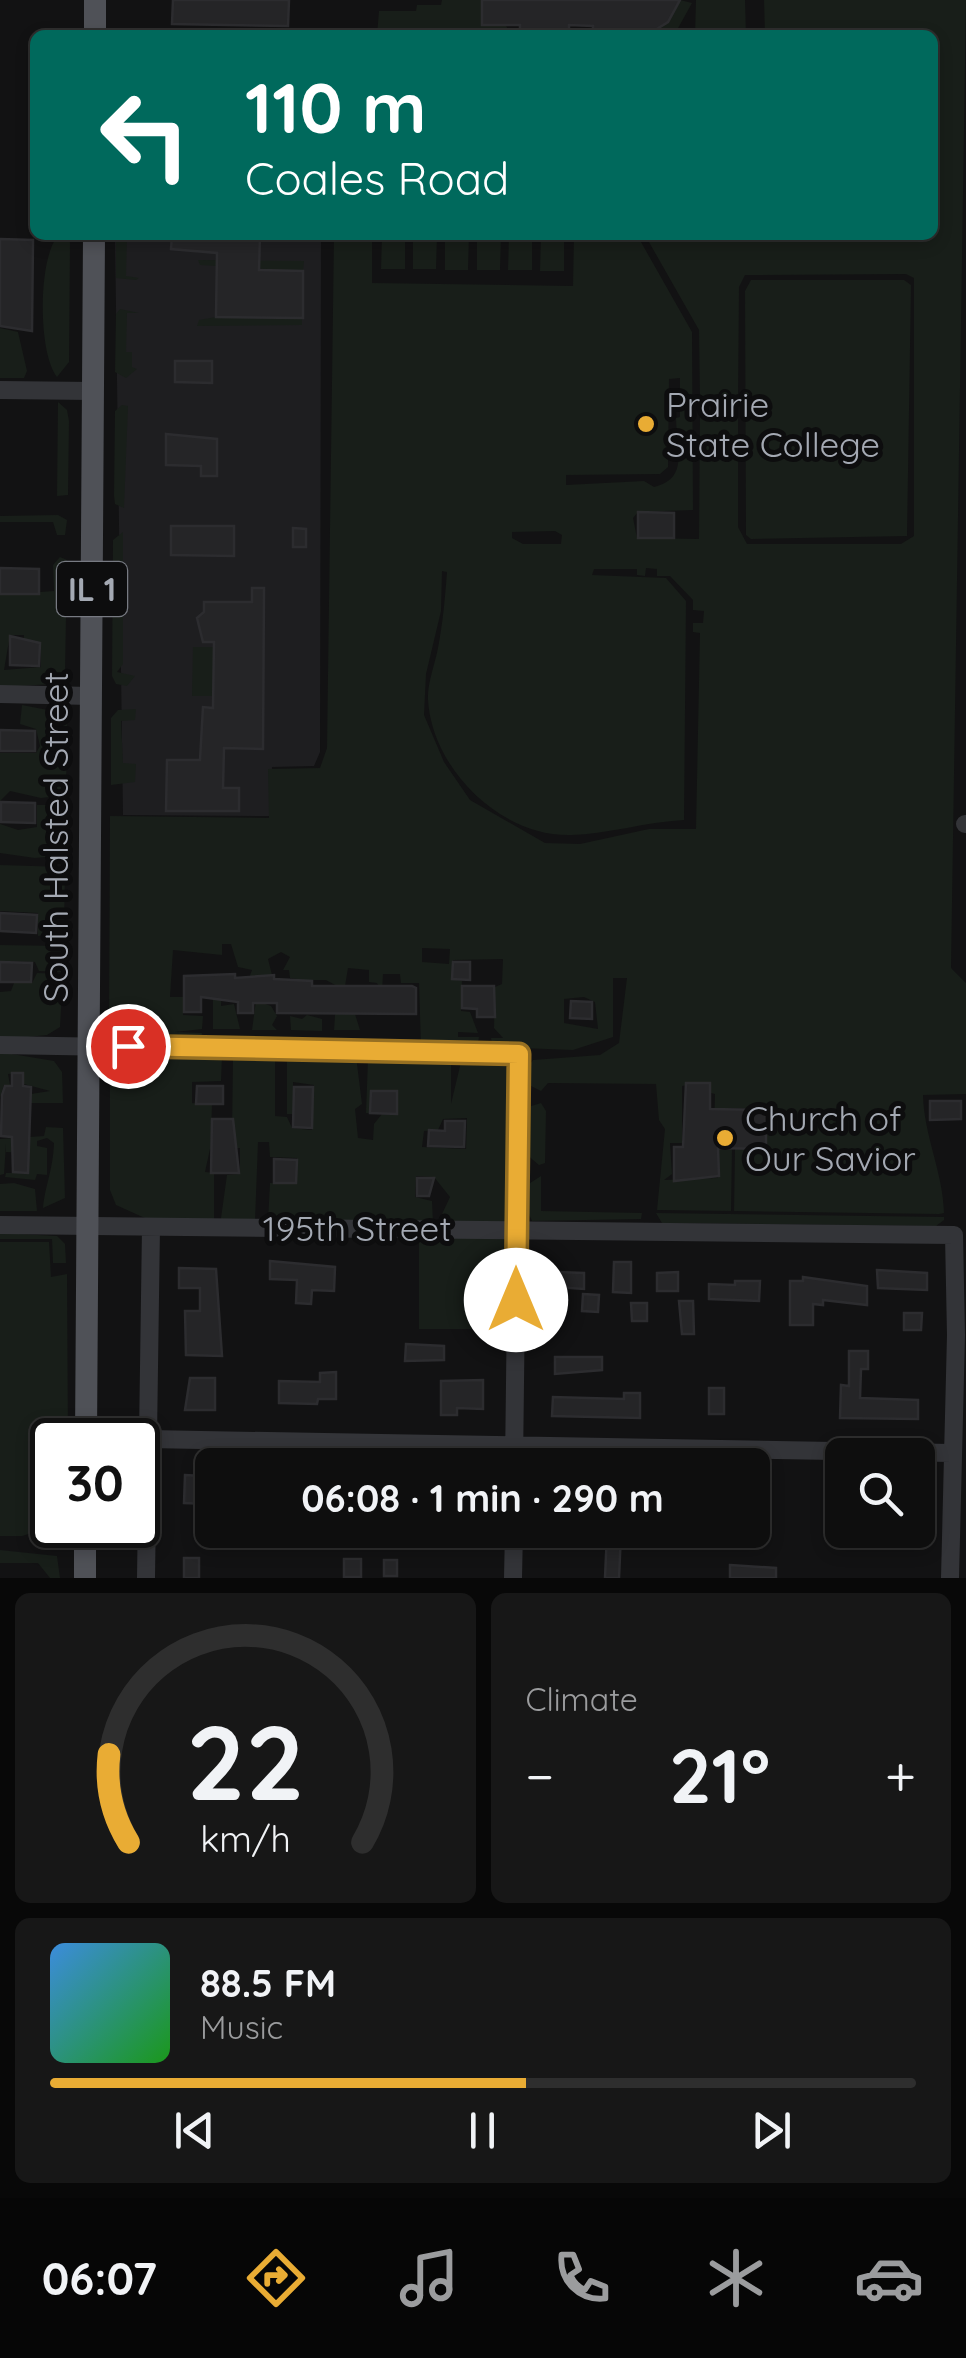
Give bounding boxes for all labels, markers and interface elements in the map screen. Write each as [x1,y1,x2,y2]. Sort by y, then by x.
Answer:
text: 110 m [245,63,427,151]
icon: left [80,70,210,200]
text: Coales Road [245,150,509,206]
place label: Prairie State College [666,382,880,466]
marker: Prairie State College [635,413,657,435]
road number: IL 1 [57,562,127,616]
street label: South Halsted Street [33,672,77,1002]
pin [86,1004,171,1089]
icon: arrive [101,1019,156,1074]
place label: Church of Our Savior [745,1096,916,1180]
marker: Church of Our Savior [714,1127,736,1149]
street label: 195th Street [263,1206,451,1250]
position arrow [464,1248,568,1352]
speed limit sign: 30 [30,1418,160,1548]
map controls [825,1438,935,1548]
button: search [825,1438,935,1548]
text: 06:08 · 1 min · 290 m [301,1474,664,1522]
text: Climate [526,1679,638,1719]
text: 22 [186,1696,304,1826]
text: 21° [669,1728,770,1822]
text: − [526,1741,554,1810]
text: + [885,1741,916,1810]
text: km/h [200,1816,291,1861]
text: 88.5 FM [200,1959,336,2007]
text: Music [200,2007,283,2047]
icon: previous [167,2103,222,2158]
icon: pause [455,2103,510,2158]
icon: next [744,2103,799,2158]
icon: directions [241,2243,311,2313]
icon: music [394,2243,464,2313]
icon: phone [547,2243,617,2313]
icon: climate [701,2243,771,2313]
icon: car [854,2243,924,2313]
text: 06:07 [42,2250,157,2306]

